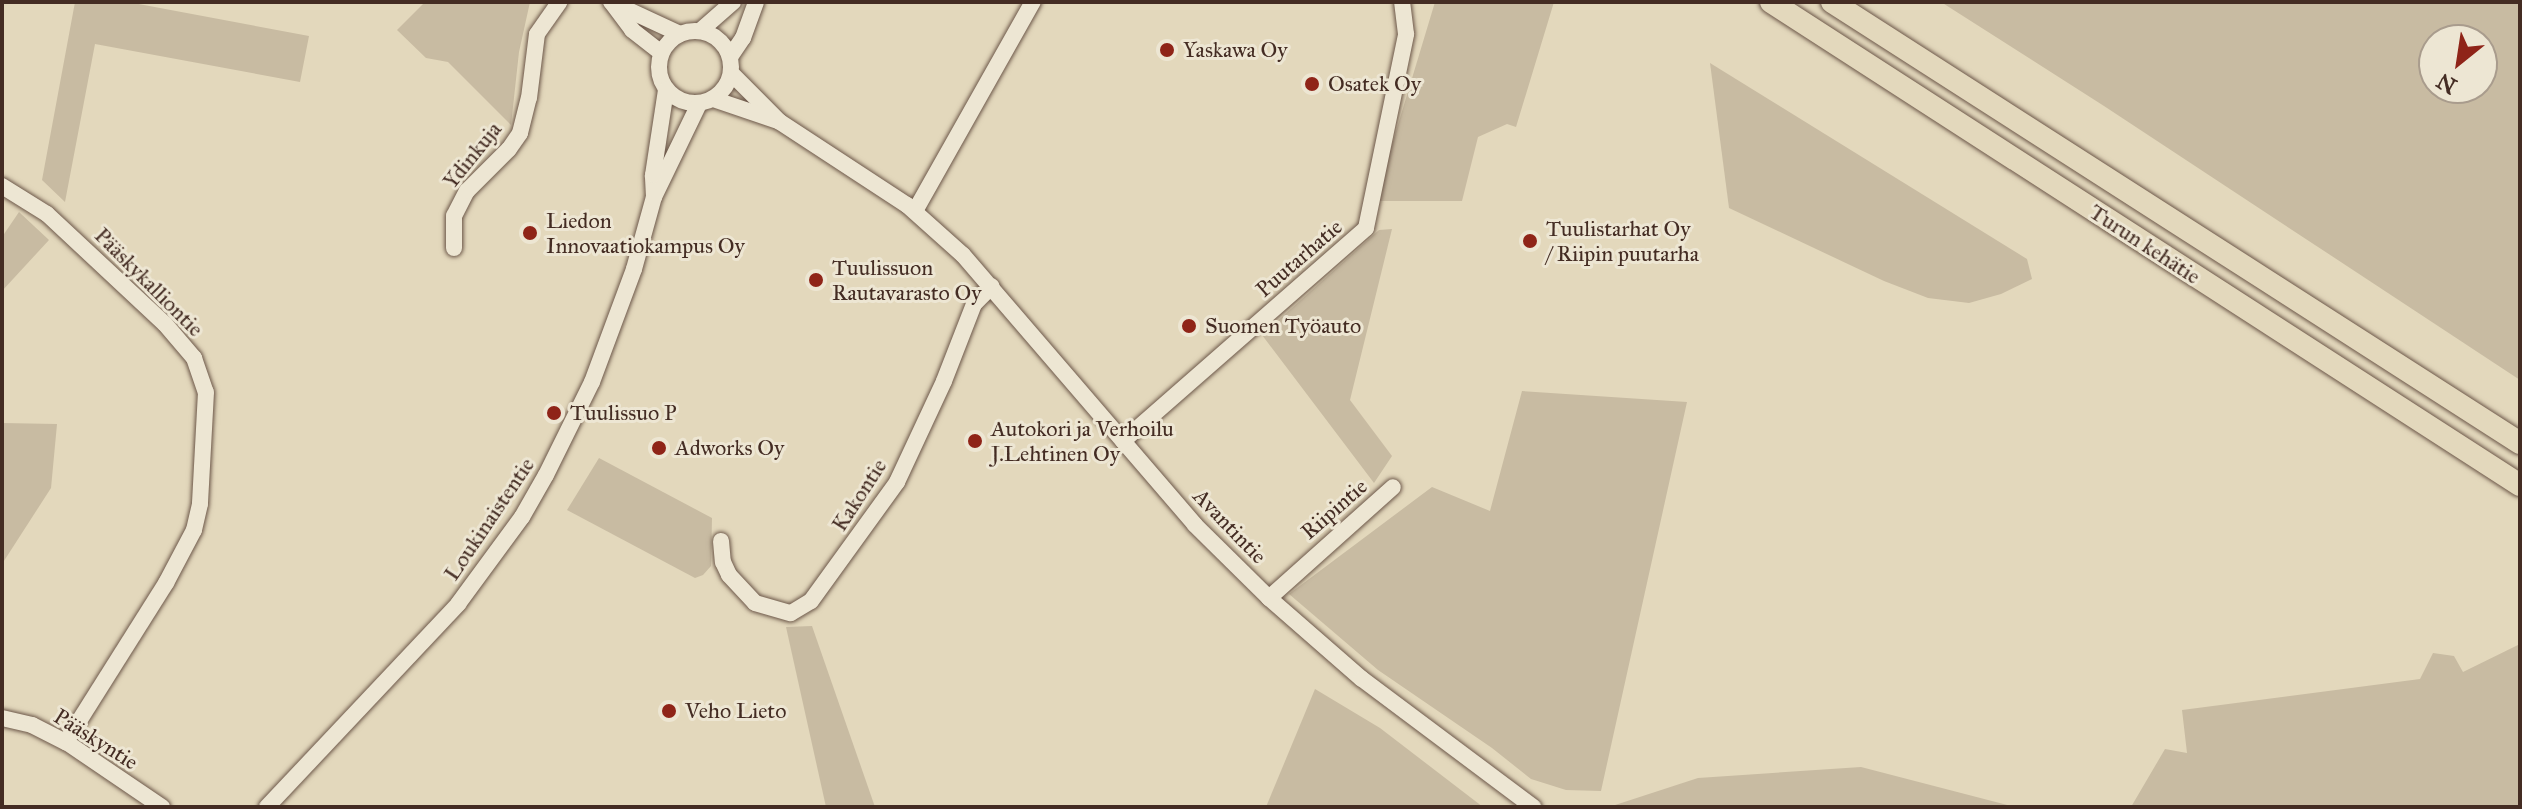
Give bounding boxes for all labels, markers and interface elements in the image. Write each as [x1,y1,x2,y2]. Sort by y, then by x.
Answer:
north arrow [2418,24,2498,104]
place label: Yaskawa Oy [1183,37,1288,63]
marker: Yaskawa Oy [1158,41,1176,59]
text: N [2432,67,2462,100]
place label: Osatek Oy [1328,71,1421,97]
marker: Osatek Oy [1303,75,1321,93]
street label: Ydinkuja [437,116,507,194]
street label: Turun kehätie [2085,198,2205,290]
place label: Liedon Innovaatiokampus Oy [546,207,745,258]
street label: Puutarhatie [1250,213,1348,303]
place label: Tuulistarhat Oy / Riipin puutarha [1546,215,1699,266]
street label: Pääskykalliontie [89,222,209,342]
marker: Liedon Innovaatiokampus Oy [521,224,539,242]
marker: Tuulistarhat Oy / Riipin puutarha [1521,232,1539,250]
place label: Tuulissuon Rautavarasto Oy [832,254,982,306]
marker: Tuulissuon Rautavarasto Oy [807,271,825,289]
place label: Suomen Työauto [1205,313,1361,339]
marker: Suomen Työauto [1180,317,1198,335]
place label: Tuulissuo P [570,400,677,426]
marker: Tuulissuo P [545,404,563,422]
place label: Autokori ja Verhoilu J.Lehtinen Oy [991,415,1174,466]
marker: Autokori ja Verhoilu J.Lehtinen Oy [966,432,984,450]
place label: Adworks Oy [675,435,784,461]
marker: Adworks Oy [650,439,668,457]
street label: Loukinaistentie [438,453,540,585]
street label: Kakontie [826,454,892,536]
street label: Riipintie [1295,473,1373,545]
street label: Avantintie [1188,483,1272,569]
place label: Veho Lieto [685,698,786,724]
marker: Veho Lieto [660,702,678,720]
street label: Pääskyntie [49,703,143,775]

